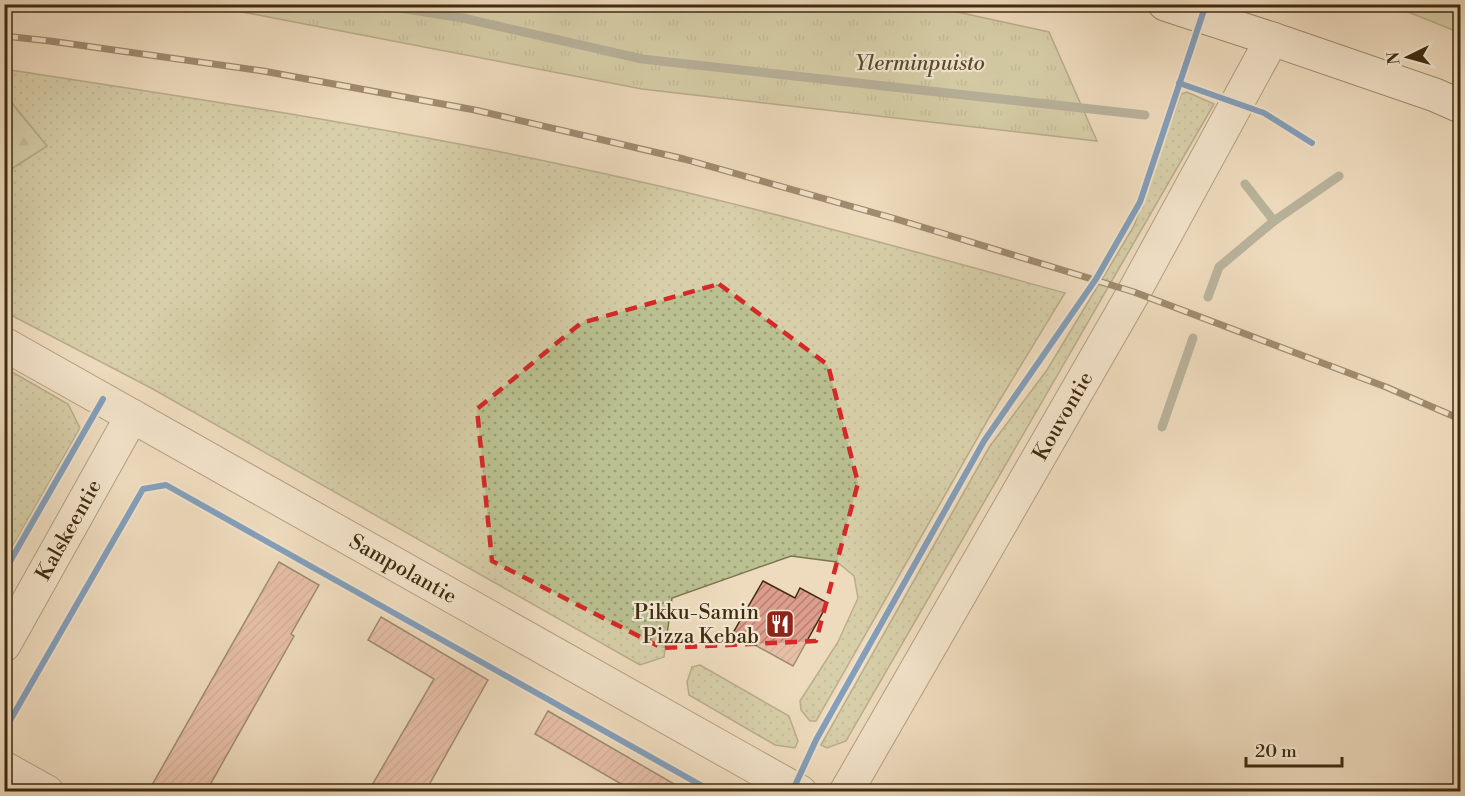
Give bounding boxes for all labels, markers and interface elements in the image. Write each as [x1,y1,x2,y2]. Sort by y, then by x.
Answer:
north arrow [1378,27,1438,87]
park label: Ylerminpuisto [855,51,985,77]
text: N [1384,51,1405,65]
street label: Kouvontie [1028,367,1099,465]
street label: Kalskeentie [31,475,108,585]
street label: Sampolantie [344,529,461,610]
place label: Pikku-Samin Pizza Kebab [634,600,759,650]
restaurant icon: Pikku-Samin Pizza Kebab [764,608,796,640]
scale bar [1246,730,1342,768]
text: 20 m [1255,740,1297,763]

